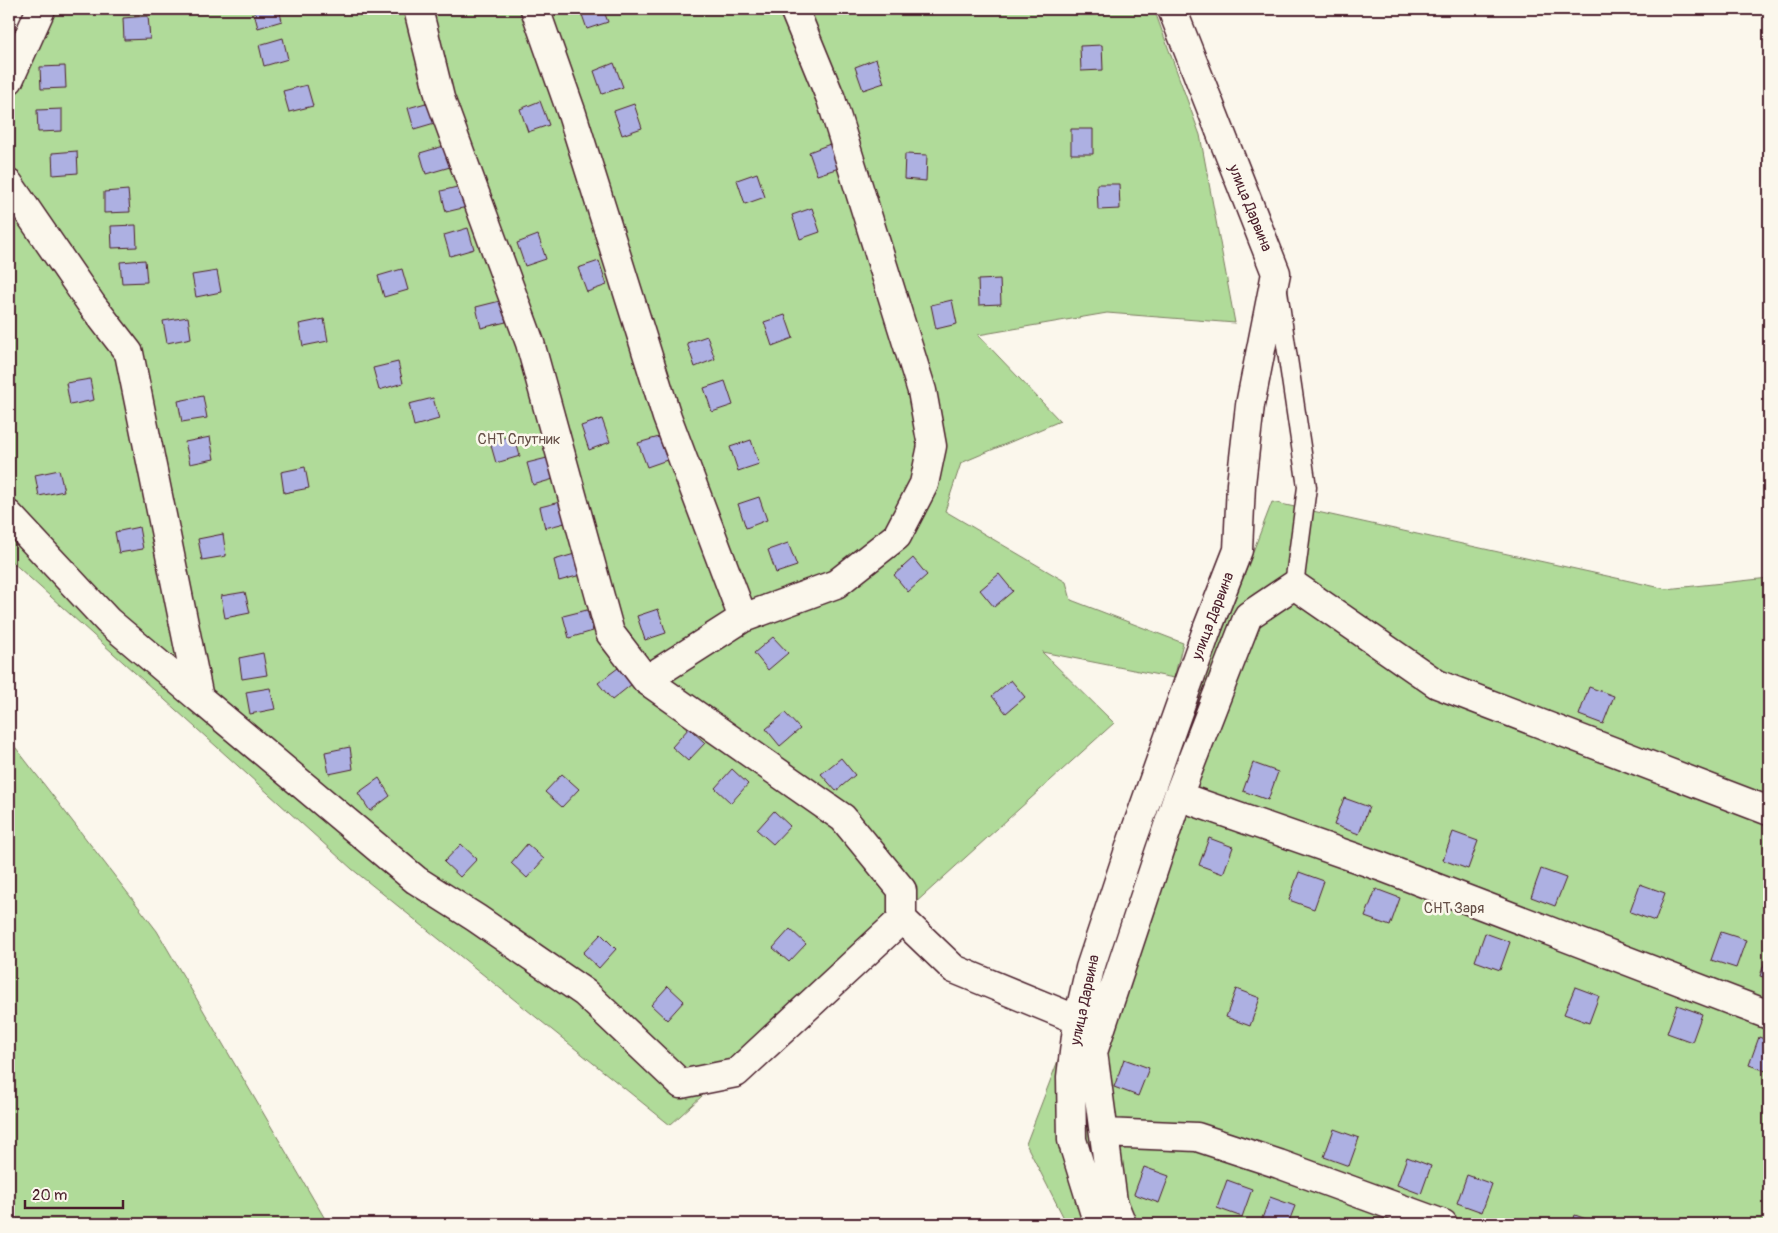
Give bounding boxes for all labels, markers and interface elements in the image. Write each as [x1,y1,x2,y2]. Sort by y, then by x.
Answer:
street label: улица Дарвина [1224,161,1276,254]
park label: СНТ Спутник [477,430,561,449]
street label: улица Дарвина [1187,570,1238,663]
park label: СНТ Заря [1424,899,1484,918]
street label: улица Дарвина [1066,953,1104,1048]
scale bar [25,1178,122,1210]
text: 20 m [32,1186,67,1205]

